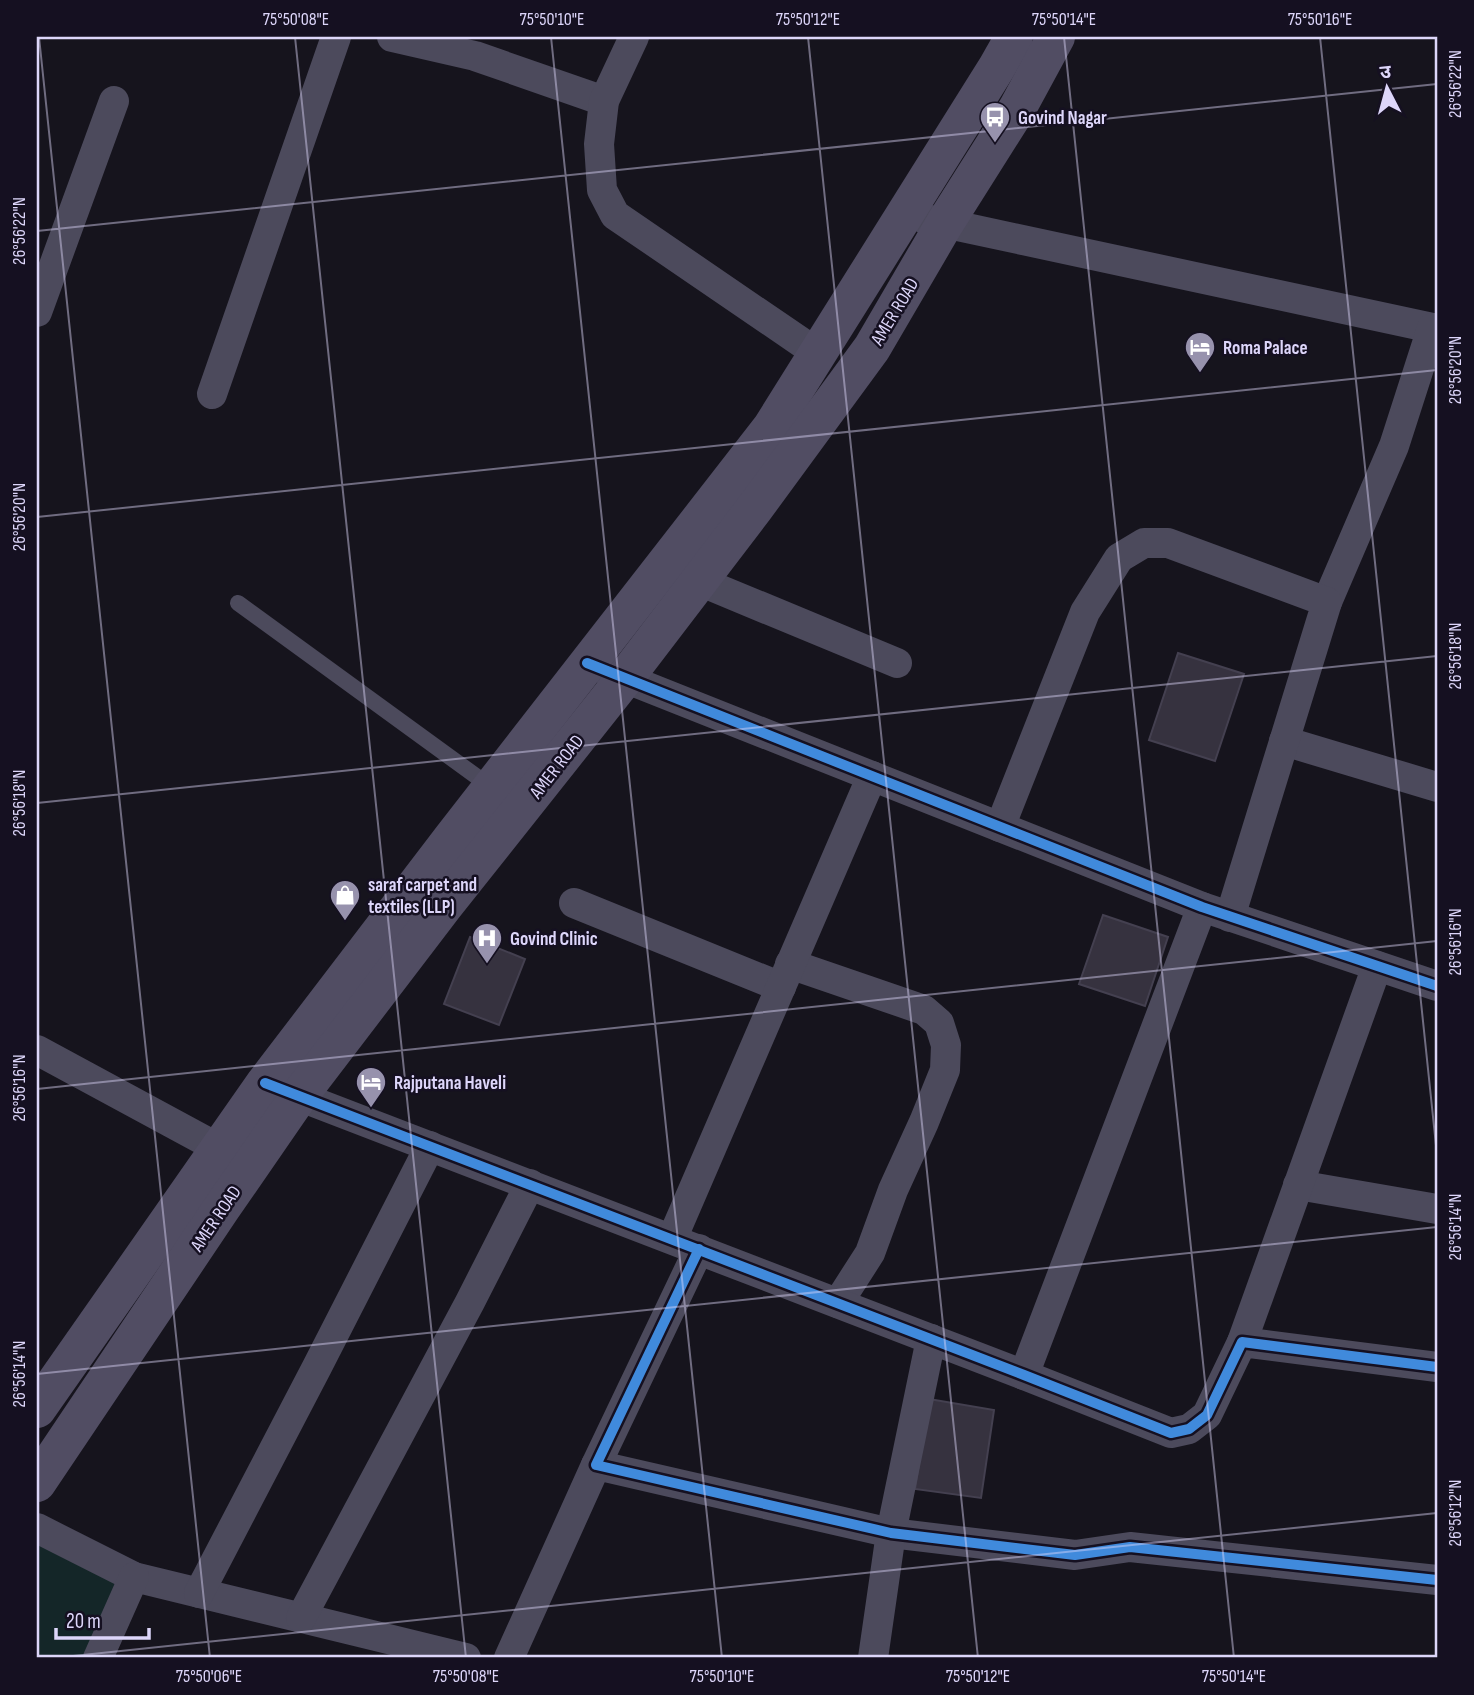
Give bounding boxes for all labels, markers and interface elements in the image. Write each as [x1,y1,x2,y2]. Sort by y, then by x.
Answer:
text: 75°50'08"E [263,9,329,30]
text: 75°50'10"E [520,9,584,30]
text: 75°50'12"E [776,9,840,30]
text: 75°50'14"E [1032,9,1096,30]
text: 75°50'16"E [1288,9,1352,30]
text: 26°56'22"N [1445,50,1466,118]
north arrow [1352,52,1422,122]
text: उ [1379,60,1393,85]
bus stop icon: Govind Nagar [978,100,1012,144]
place label: Govind Nagar [1018,107,1107,130]
text: 26°56'22"N [9,197,30,265]
street label: AMER ROAD [866,274,924,350]
hotel icon: Roma Palace [1183,330,1217,374]
text: 26°56'20"N [1445,336,1466,404]
place label: Roma Palace [1223,337,1308,360]
text: 26°56'20"N [9,483,30,551]
text: 26°56'18"N [1445,622,1466,690]
street label: AMER ROAD [525,731,589,804]
text: 26°56'18"N [9,769,30,837]
place label: saraf carpet and textiles (LLP) [368,874,477,919]
shop icon: saraf carpet and textiles (LLP) [328,878,362,922]
text: 26°56'16"N [1445,908,1466,976]
hospital icon: Govind Clinic [470,921,504,965]
place label: Govind Clinic [510,928,598,951]
text: 26°56'16"N [9,1054,30,1122]
hotel icon: Rajputana Haveli [354,1065,388,1109]
place label: Rajputana Haveli [394,1072,506,1095]
street label: AMER ROAD [185,1182,247,1257]
text: 26°56'14"N [1445,1194,1466,1260]
text: 26°56'14"N [9,1341,30,1407]
text: 26°56'12"N [1445,1480,1466,1546]
scale bar [56,1597,149,1641]
text: 20 m [66,1609,101,1634]
text: 75°50'06"E [176,1666,242,1687]
text: 75°50'08"E [433,1666,499,1687]
text: 75°50'10"E [690,1666,754,1687]
text: 75°50'12"E [946,1666,1010,1687]
text: 75°50'14"E [1202,1666,1266,1687]

